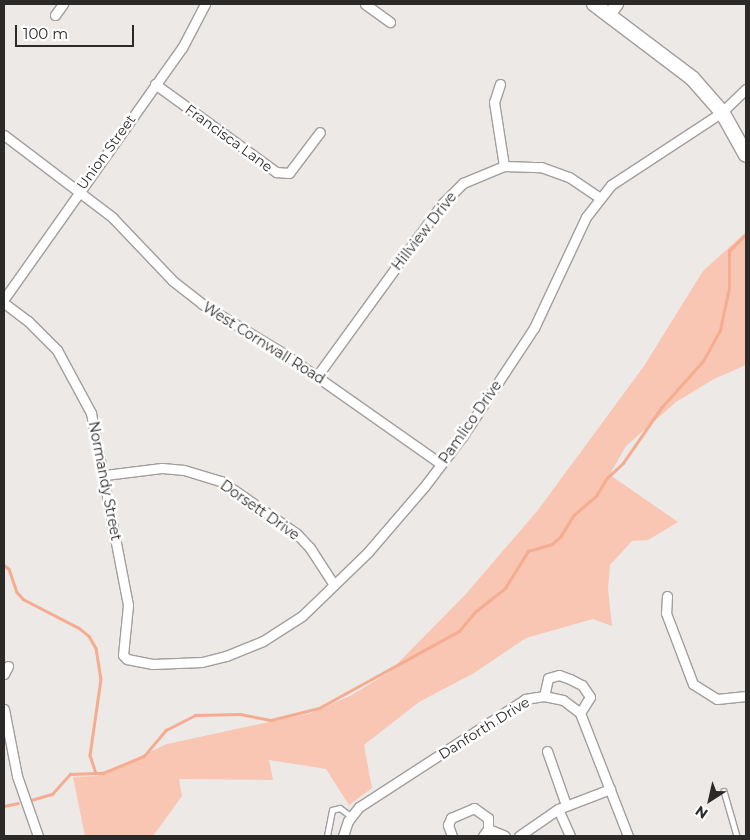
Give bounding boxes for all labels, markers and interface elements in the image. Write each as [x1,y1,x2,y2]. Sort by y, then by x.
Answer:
scale bar [18,15,136,47]
text: 100 m [23,24,68,43]
street label: Francisca Lane [182,101,276,175]
street label: Union Street [73,111,139,193]
street label: Hillview Drive [388,188,460,274]
street label: West Cornwall Road [200,299,328,387]
street label: Pamlico Drive [435,377,505,467]
street label: Normandy Street [85,420,125,542]
street label: Dorsett Drive [217,477,303,543]
street label: Danforth Drive [435,693,533,763]
north arrow [685,775,735,825]
text: N [692,802,711,823]

